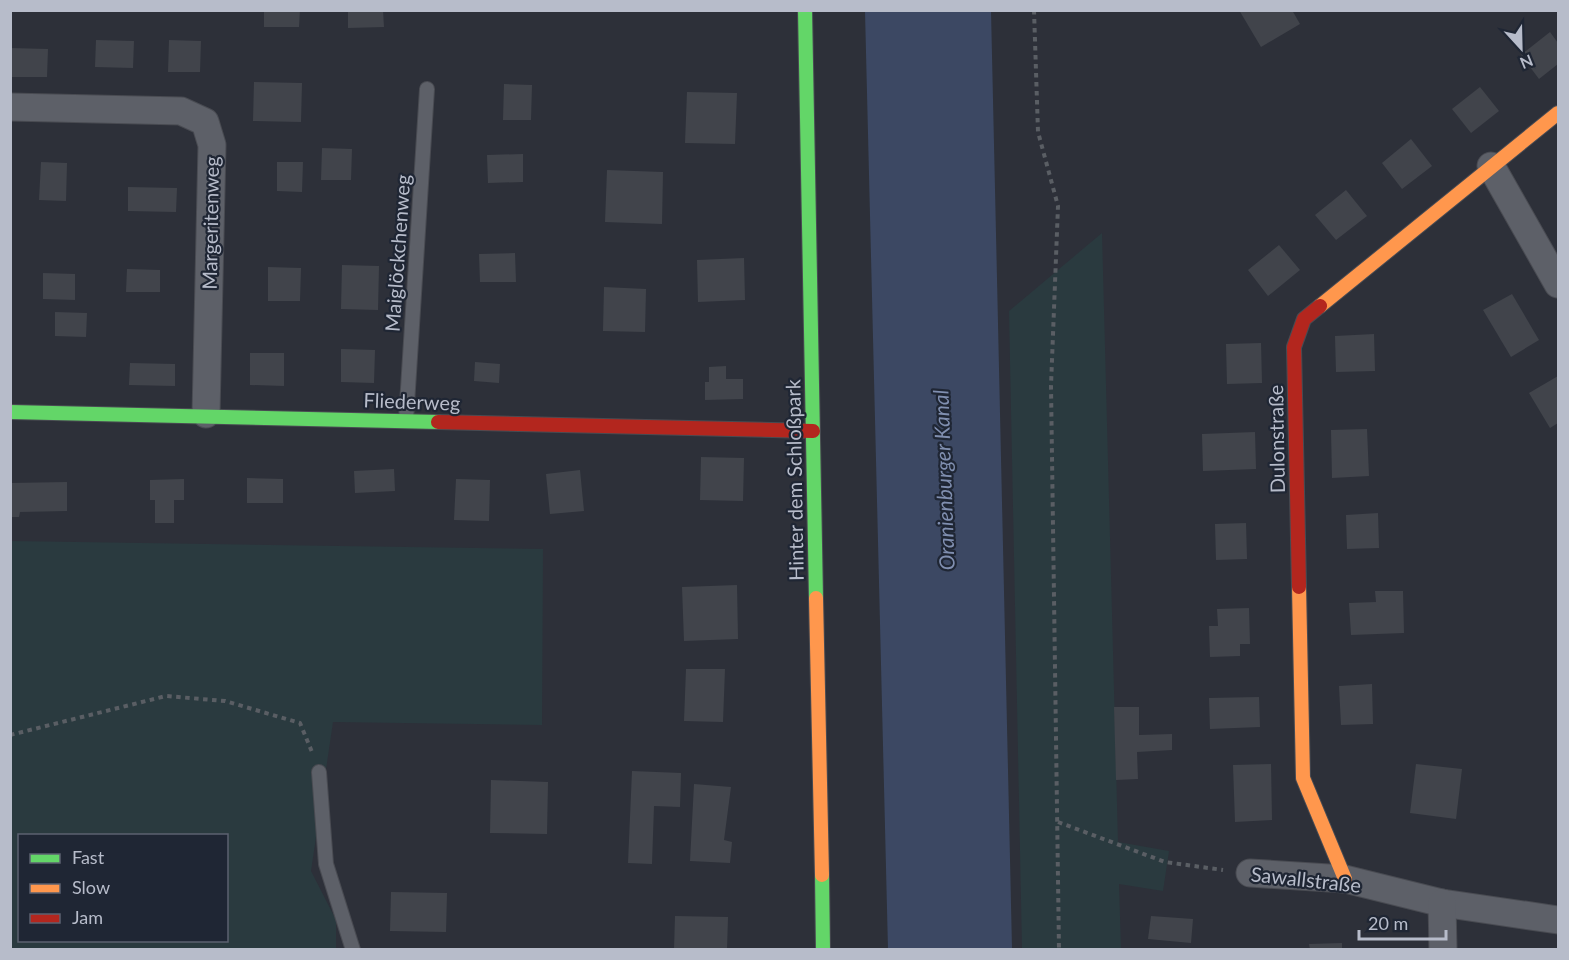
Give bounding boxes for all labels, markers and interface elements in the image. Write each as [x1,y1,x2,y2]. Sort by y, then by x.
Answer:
north arrow [1491,18,1551,78]
text: N [1518,51,1536,73]
street label: Margeritenweg [197,156,223,290]
street label: Maiglöckchenweg [380,174,414,332]
street label: Hinter dem Schloßpark [780,378,808,581]
street label: Dulonstraße [1263,385,1289,493]
street label: Fliederweg [363,387,461,415]
water label: Oranienburger Kanal [927,389,959,571]
legend [18,834,228,942]
text: Fast [72,846,105,868]
street label: Sawallstraße [1250,861,1362,897]
text: Slow [72,876,110,898]
scale bar [1359,903,1446,941]
text: Jam [72,906,103,928]
text: 20 m [1368,912,1408,934]

